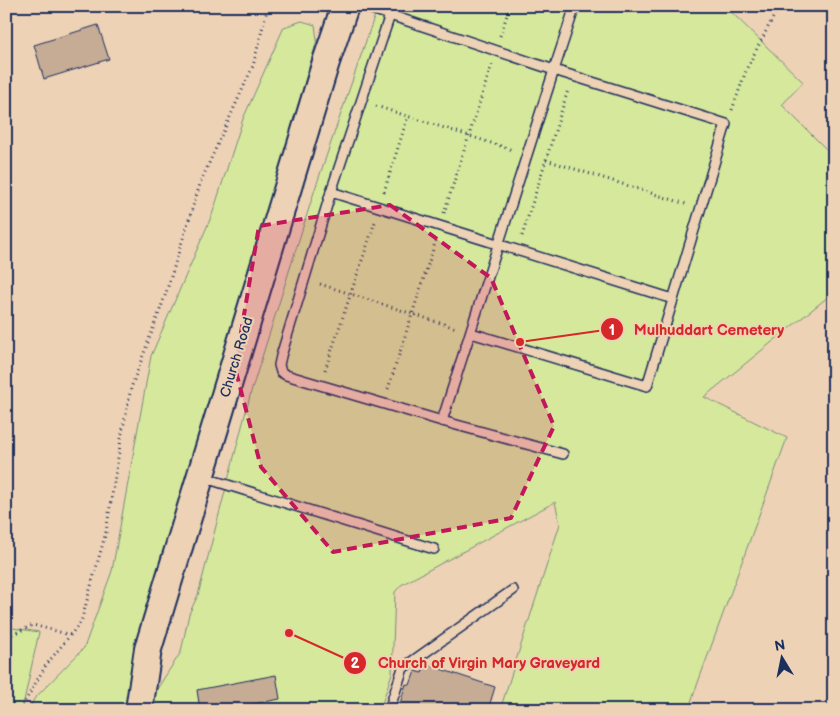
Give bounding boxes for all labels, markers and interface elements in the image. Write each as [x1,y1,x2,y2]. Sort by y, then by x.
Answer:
callout: Mulhuddart Cemetery [599,314,795,344]
street label: Church Road [216,315,257,399]
text: 1 [609,321,615,340]
text: Mulhuddart Cemetery [634,321,784,340]
north arrow [758,634,808,684]
text: N [773,636,786,655]
callout: Church of Virgin Mary Graveyard [342,648,611,678]
text: 2 [351,654,360,673]
text: Church of Virgin Mary Graveyard [378,654,600,673]

